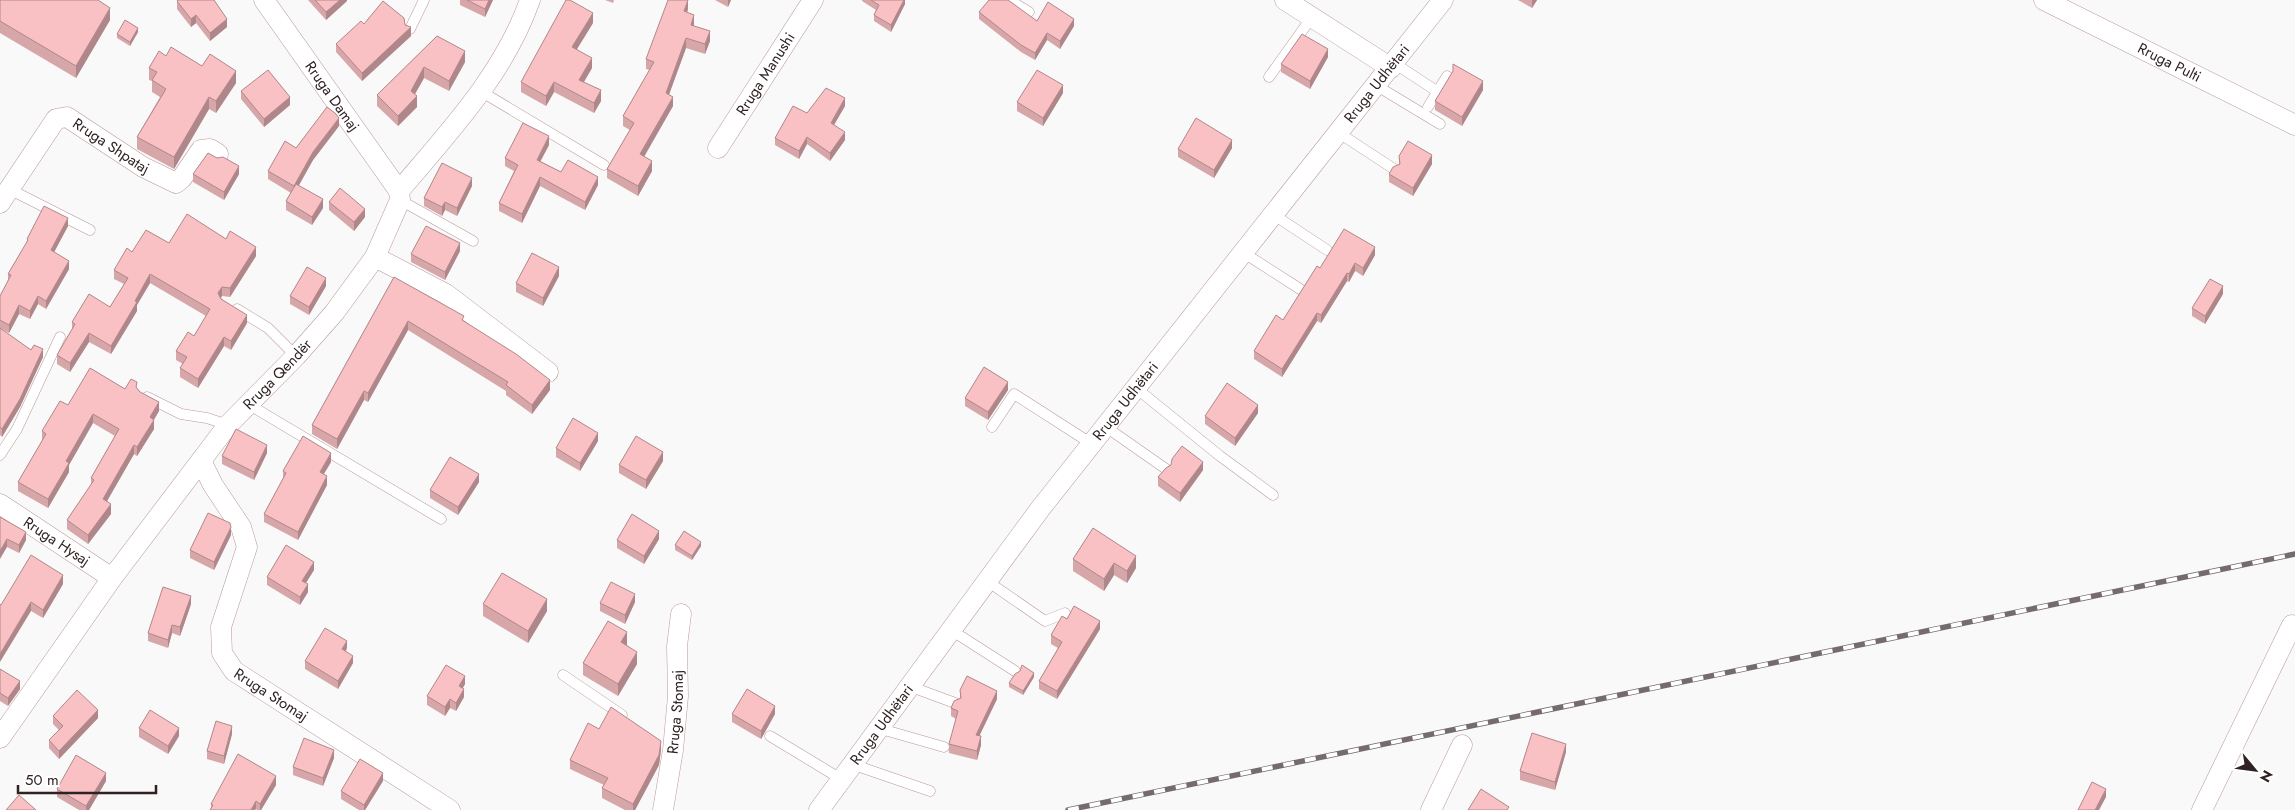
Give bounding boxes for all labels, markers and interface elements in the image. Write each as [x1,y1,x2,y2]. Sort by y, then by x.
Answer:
street label: Rruga Manushi [731,28,800,120]
street label: Rruga Pulti [2134,37,2205,88]
street label: Rruga Udhëtari [1339,39,1415,128]
street label: Rruga Damaj [300,57,365,136]
street label: Rruga Shpataj [68,113,153,180]
street label: Rruga Qendër [238,334,317,415]
street label: Rruga Udhëtari [1087,357,1164,445]
street label: Rruga Hysaj [19,511,95,572]
street label: Rruga Stomaj [230,663,313,727]
street label: Rruga Stomaj [662,670,689,755]
street label: Rruga Udhëtari [845,680,919,769]
north arrow [2230,745,2280,795]
scale bar [18,762,155,794]
text: N [2255,767,2278,786]
text: 50 m [25,769,59,791]

